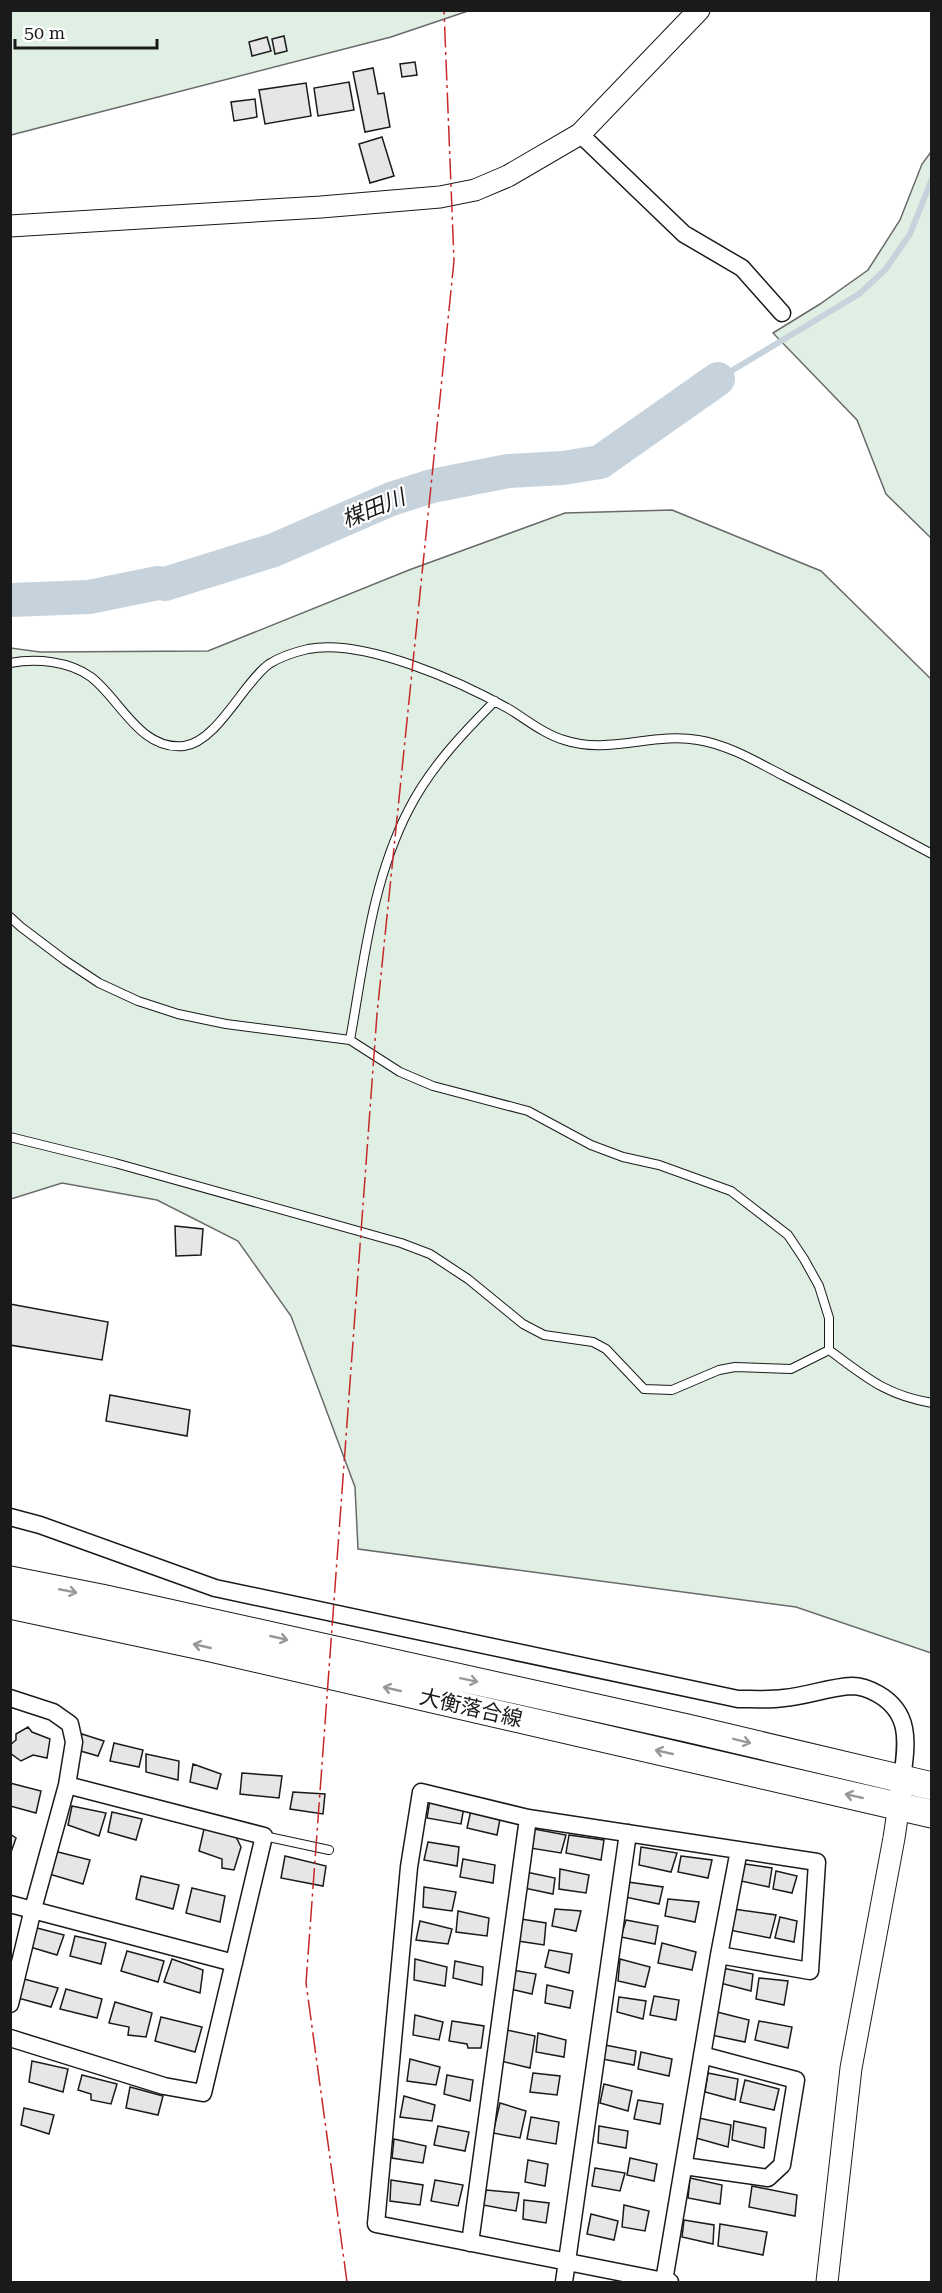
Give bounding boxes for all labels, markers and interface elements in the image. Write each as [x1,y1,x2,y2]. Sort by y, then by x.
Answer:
scale bar [15,12,158,50]
text: 50 m [24,22,65,43]
water label: 楳田川 [338,484,410,532]
one-way arrow [58,1586,77,1597]
one-way arrow [269,1633,288,1645]
one-way arrow [193,1639,212,1651]
one-way arrow [459,1675,478,1686]
one-way arrow [383,1683,402,1695]
street label: 大衡落合線 [417,1684,525,1732]
one-way arrow [732,1735,751,1747]
one-way arrow [655,1746,674,1757]
one-way arrow [845,1789,864,1801]

